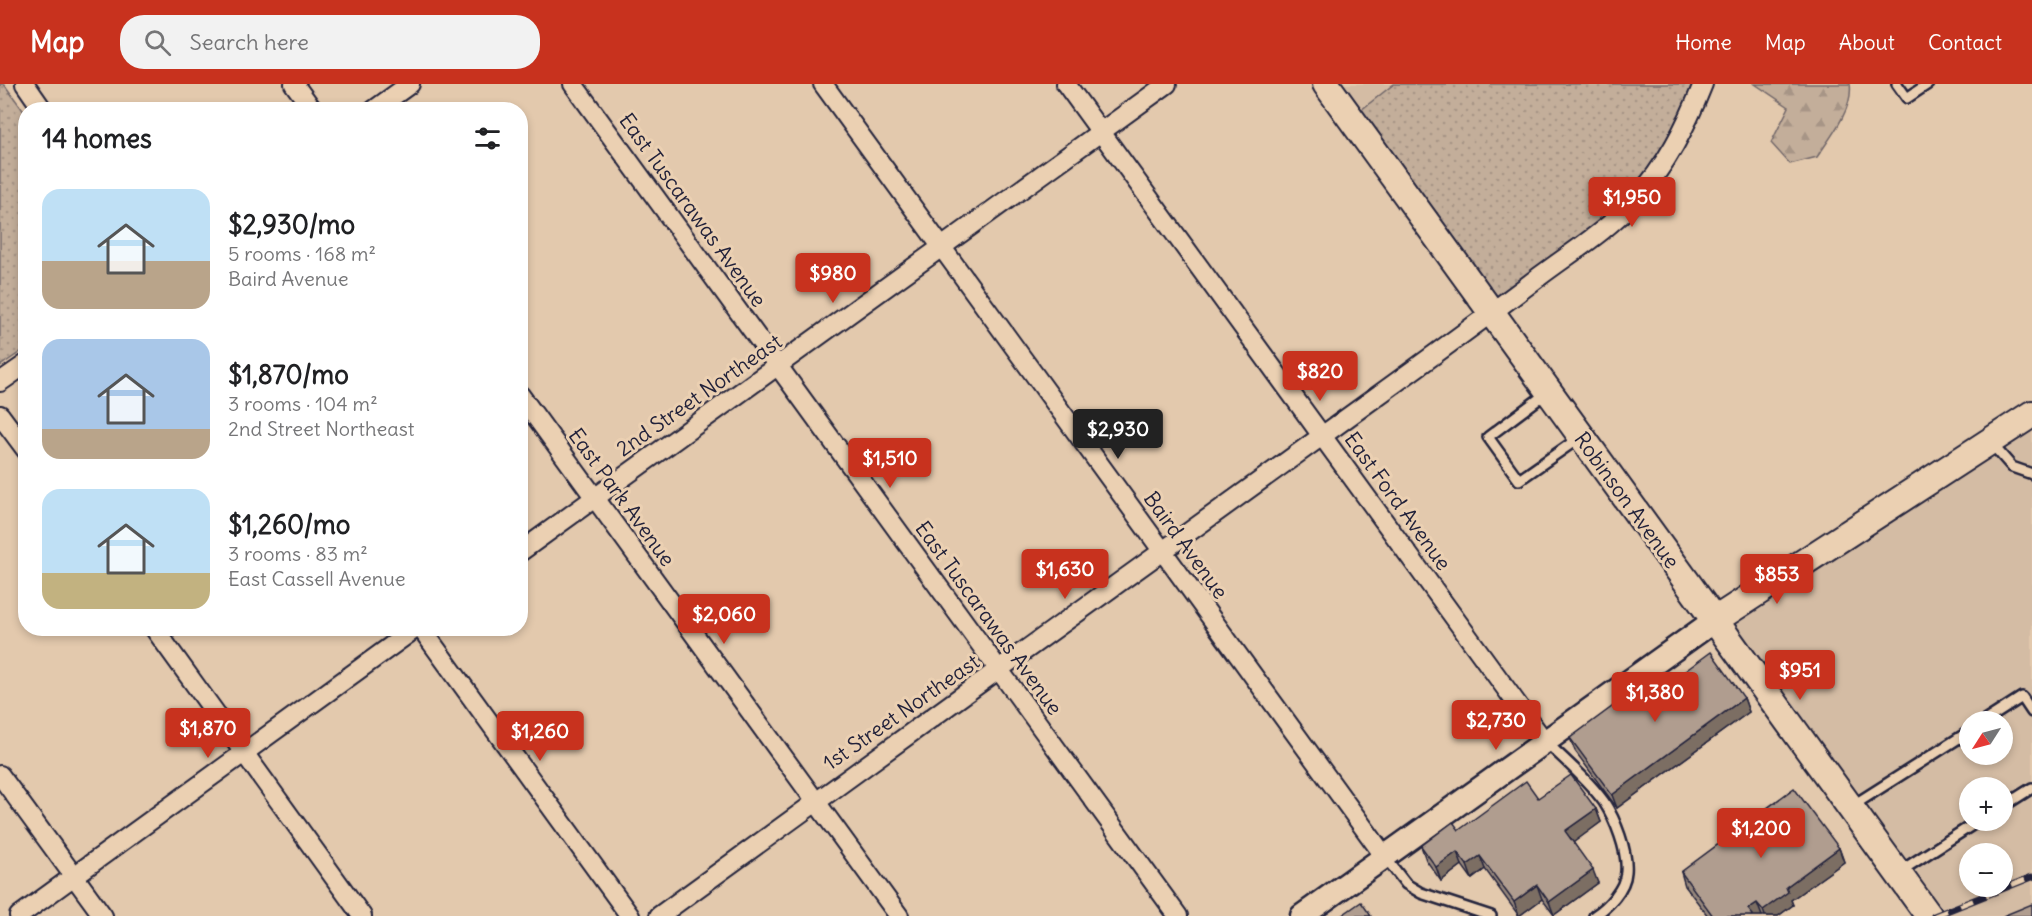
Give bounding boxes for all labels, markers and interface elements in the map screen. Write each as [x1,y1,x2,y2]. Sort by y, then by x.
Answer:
search box [120,15,540,69]
text: Map [30,24,84,60]
icon: search [141,26,174,59]
text: Search here [189,28,309,56]
text: Home [1675,29,1732,56]
text: Map [1765,29,1806,56]
text: About [1839,29,1895,56]
text: Contact [1928,29,2002,56]
street label: East Tuscarawas Avenue [614,108,772,312]
text: 14 homes [42,122,152,155]
icon: filters [471,122,504,155]
pin: $1,950 [1583,177,1681,228]
text: $1,950 [1602,184,1662,209]
text: $2,930/mo [228,208,355,241]
icon: home [90,213,162,285]
text: 5 rooms · 168 m² [228,241,376,266]
pin: $980 [797,253,869,304]
text: $980 [809,260,857,285]
text: Baird Avenue [228,266,349,291]
street label: 2nd Street Northeast [611,328,787,462]
pin: $820 [1284,351,1356,402]
text: $1,870/mo [228,358,349,391]
text: $820 [1297,358,1343,383]
icon: home [90,363,162,435]
text: 3 rooms · 104 m² [228,391,378,416]
pin: $2,930 [1069,409,1167,460]
text: 2nd Street Northeast [228,416,415,441]
text: $2,930 [1087,416,1149,441]
street label: East Park Avenue [563,423,681,571]
street label: Robinson Avenue [1568,426,1686,574]
street label: East Ford Avenue [1339,427,1457,575]
pin: $1,510 [841,438,939,489]
text: $1,510 [862,445,918,470]
street label: Baird Avenue [1138,486,1234,604]
text: $1,260/mo [228,508,350,541]
icon: home [90,513,162,585]
street label: East Tuscarawas Avenue [910,516,1068,720]
text: 3 rooms · 83 m² [228,541,368,566]
pin: $1,630 [1016,549,1114,600]
pin: $853 [1741,554,1813,605]
text: $1,630 [1036,556,1094,581]
text: $853 [1754,561,1800,586]
text: East Cassell Avenue [228,566,406,591]
pin: $2,060 [675,594,773,645]
text: $2,060 [692,601,756,626]
street label: 1st Street Northeast [818,648,984,776]
pin: $951 [1764,650,1836,701]
text: $951 [1779,657,1821,682]
pin: $1,380 [1606,672,1704,723]
text: $1,380 [1626,679,1684,704]
pin: $2,730 [1447,700,1545,751]
text: $2,730 [1466,707,1526,732]
pin: $1,870 [159,708,257,759]
pin: $1,260 [491,711,589,762]
north arrow [1959,711,2013,765]
map controls [1959,711,2013,897]
text: $1,870 [179,715,237,740]
text: $1,260 [511,718,569,743]
button: + [1959,777,2013,831]
pin: $1,200 [1712,808,1810,859]
text: $1,200 [1731,815,1791,840]
button: − [1959,843,2013,897]

